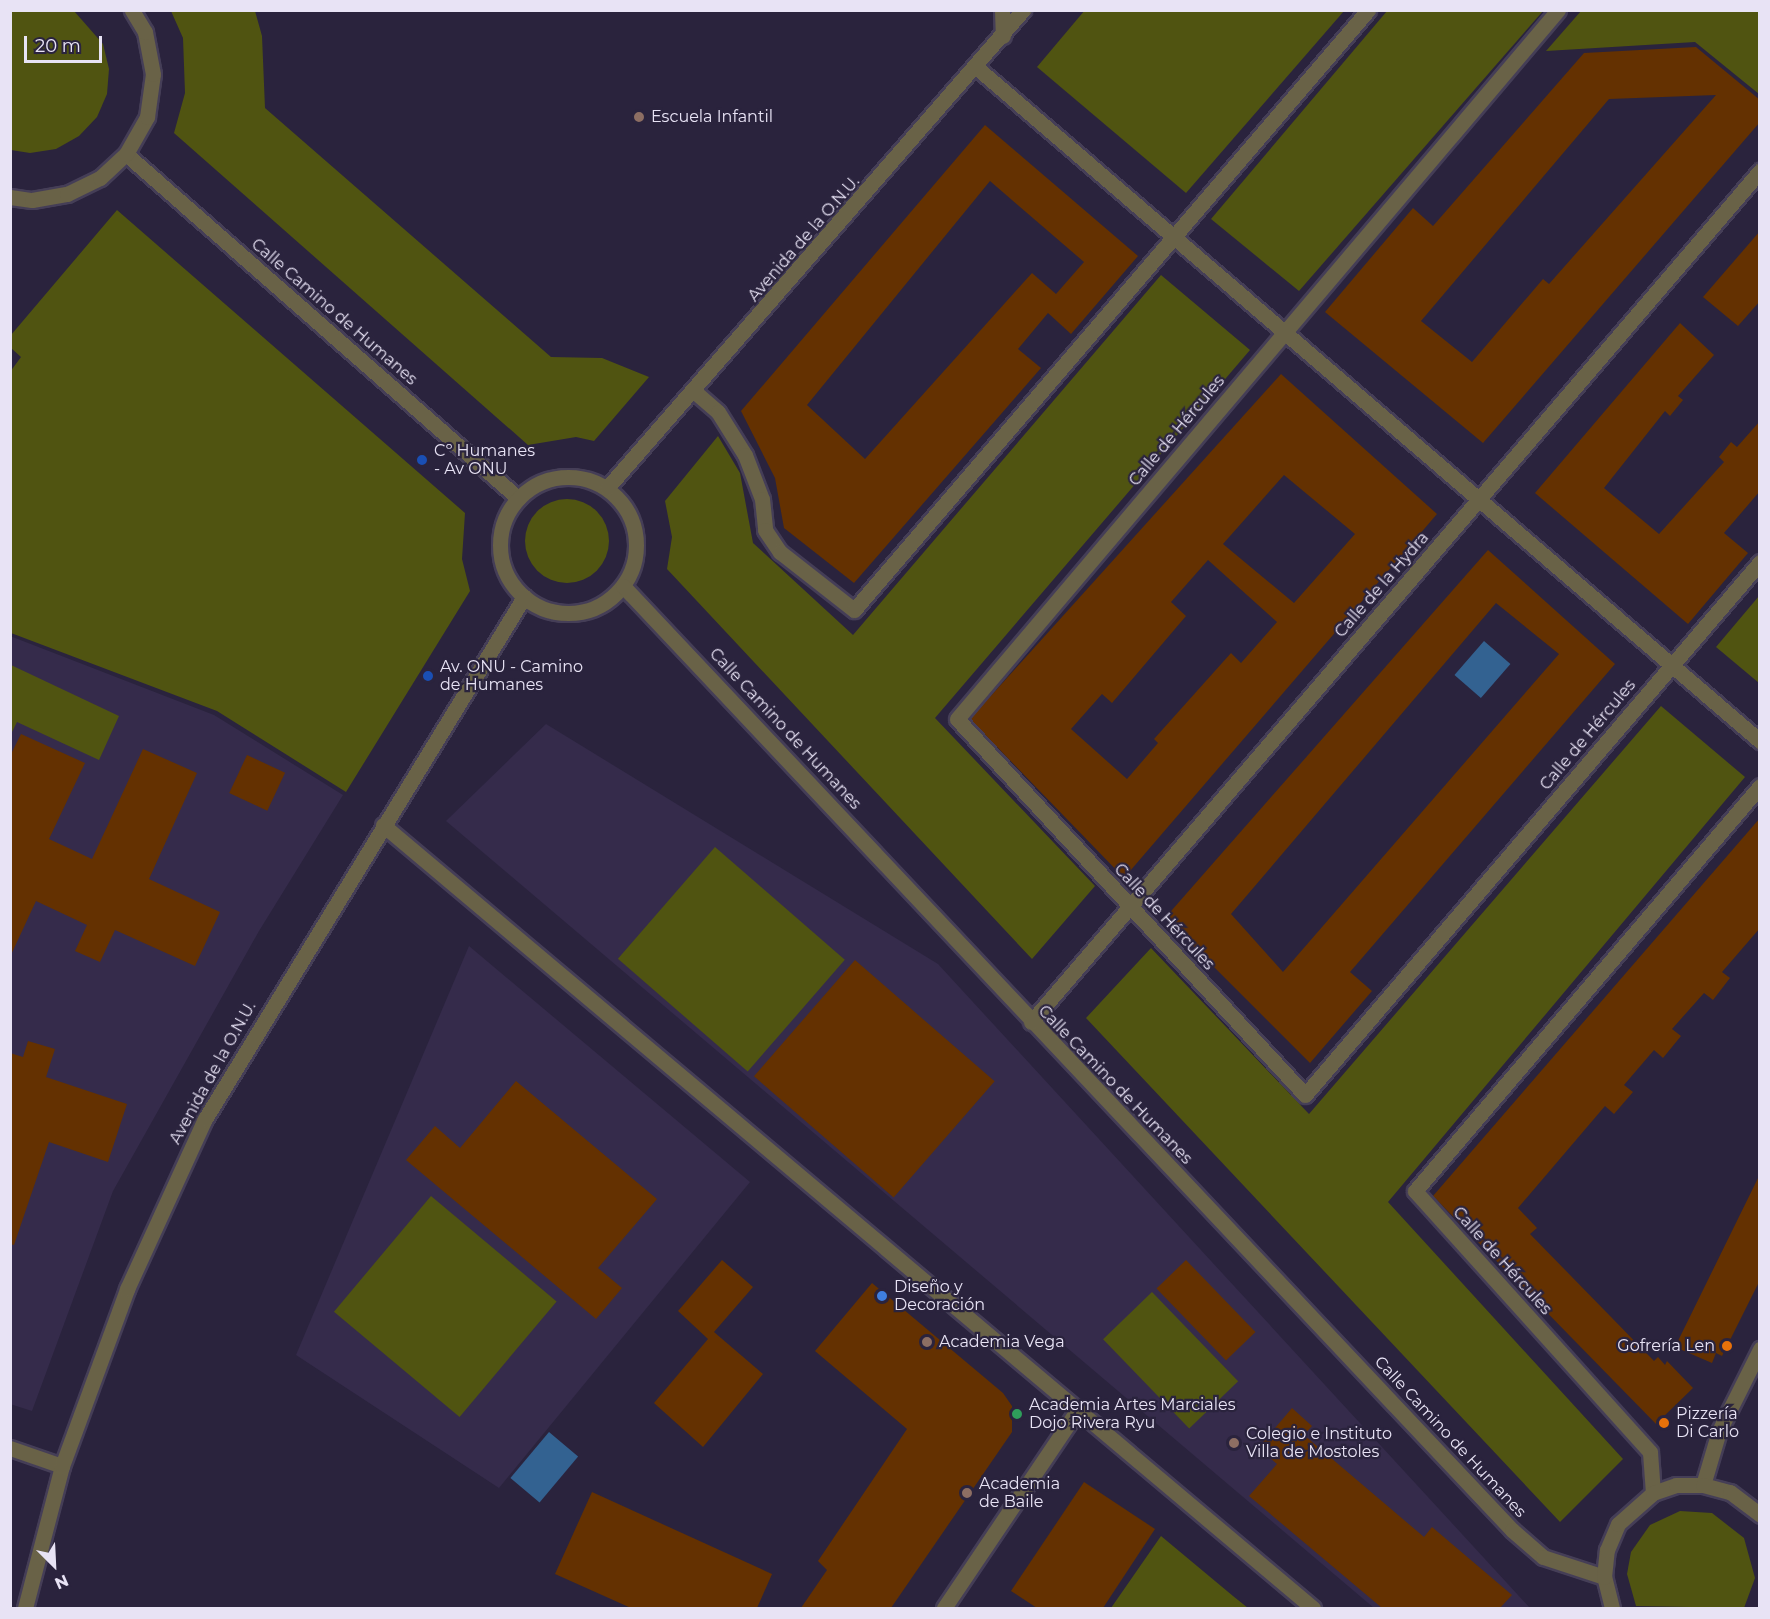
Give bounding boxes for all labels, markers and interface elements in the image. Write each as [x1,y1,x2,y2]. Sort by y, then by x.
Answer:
scale bar [27,24,105,62]
text: 20 m [35,35,81,57]
place label: Escuela Infantil [651,107,773,127]
marker: Escuela Infantil [632,110,646,124]
street label: Avenida de la O.N.U. [744,172,864,306]
street label: Calle Camino de Humanes [247,235,421,389]
street label: Calle de Hércules [1125,372,1229,490]
place label: Cº Humanes - Av ONU [434,441,535,479]
marker: Cº Humanes - Av ONU [415,453,429,467]
street label: Calle de la Hydra [1331,528,1433,642]
street label: Calle Camino de Humanes [705,644,865,814]
place label: Av. ONU - Camino de Humanes [440,657,583,695]
marker: Av. ONU - Camino de Humanes [421,669,435,683]
street label: Calle de Hércules [1536,676,1640,794]
street label: Calle de Hércules [1110,860,1218,974]
street label: Avenida de la O.N.U. [166,998,260,1148]
street label: Calle Camino de Humanes [1034,1002,1196,1168]
street label: Calle de Hércules [1449,1203,1555,1319]
place label: Diseño y Decoración [894,1277,985,1315]
marker: Diseño y Decoración [875,1289,889,1303]
place label: Academia Vega [939,1332,1065,1352]
marker: Academia Vega [920,1335,934,1349]
place label: Gofrería Len [1617,1336,1715,1356]
marker: Gofrería Len [1720,1339,1734,1353]
street label: Calle Camino de Humanes [1370,1352,1530,1522]
place label: Academia Artes Marciales Dojo Rivera Ryu [1029,1395,1236,1433]
place label: Pizzería Di Carlo [1676,1404,1739,1442]
marker: Academia Artes Marciales Dojo Rivera Ryu [1010,1407,1024,1421]
marker: Pizzería Di Carlo [1657,1416,1671,1430]
place label: Colegio e Instituto Villa de Mostoles [1246,1424,1392,1462]
marker: Colegio e Instituto Villa de Mostoles [1227,1436,1241,1450]
place label: Academia de Baile [979,1474,1060,1512]
marker: Academia de Baile [960,1486,974,1500]
north arrow [24,1535,84,1595]
text: N [52,1571,71,1593]

